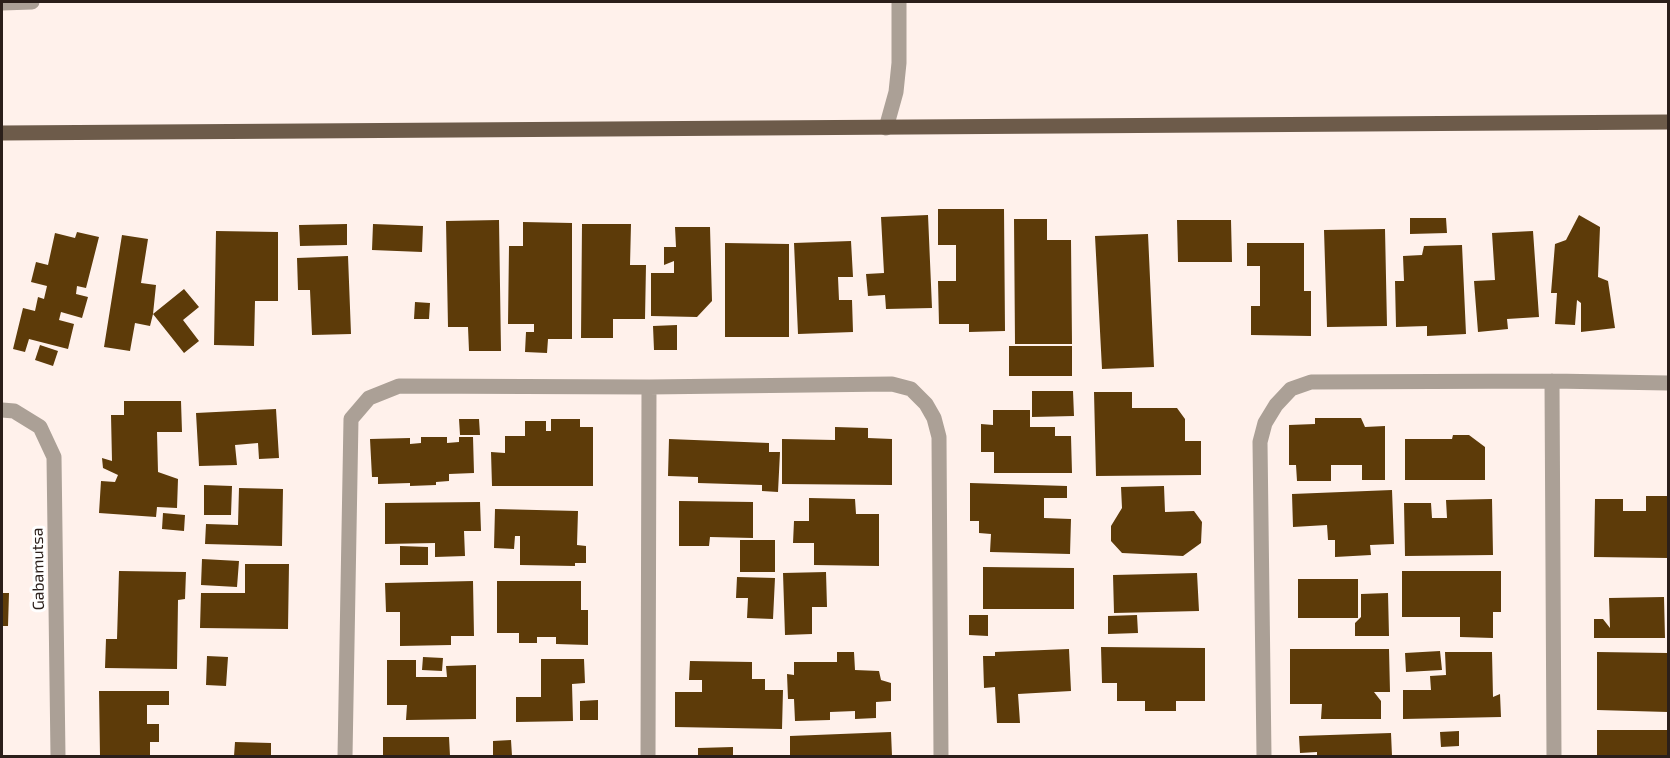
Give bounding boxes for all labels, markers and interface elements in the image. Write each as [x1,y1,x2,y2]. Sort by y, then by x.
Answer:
street label: Gabamutsa [28,527,48,611]

